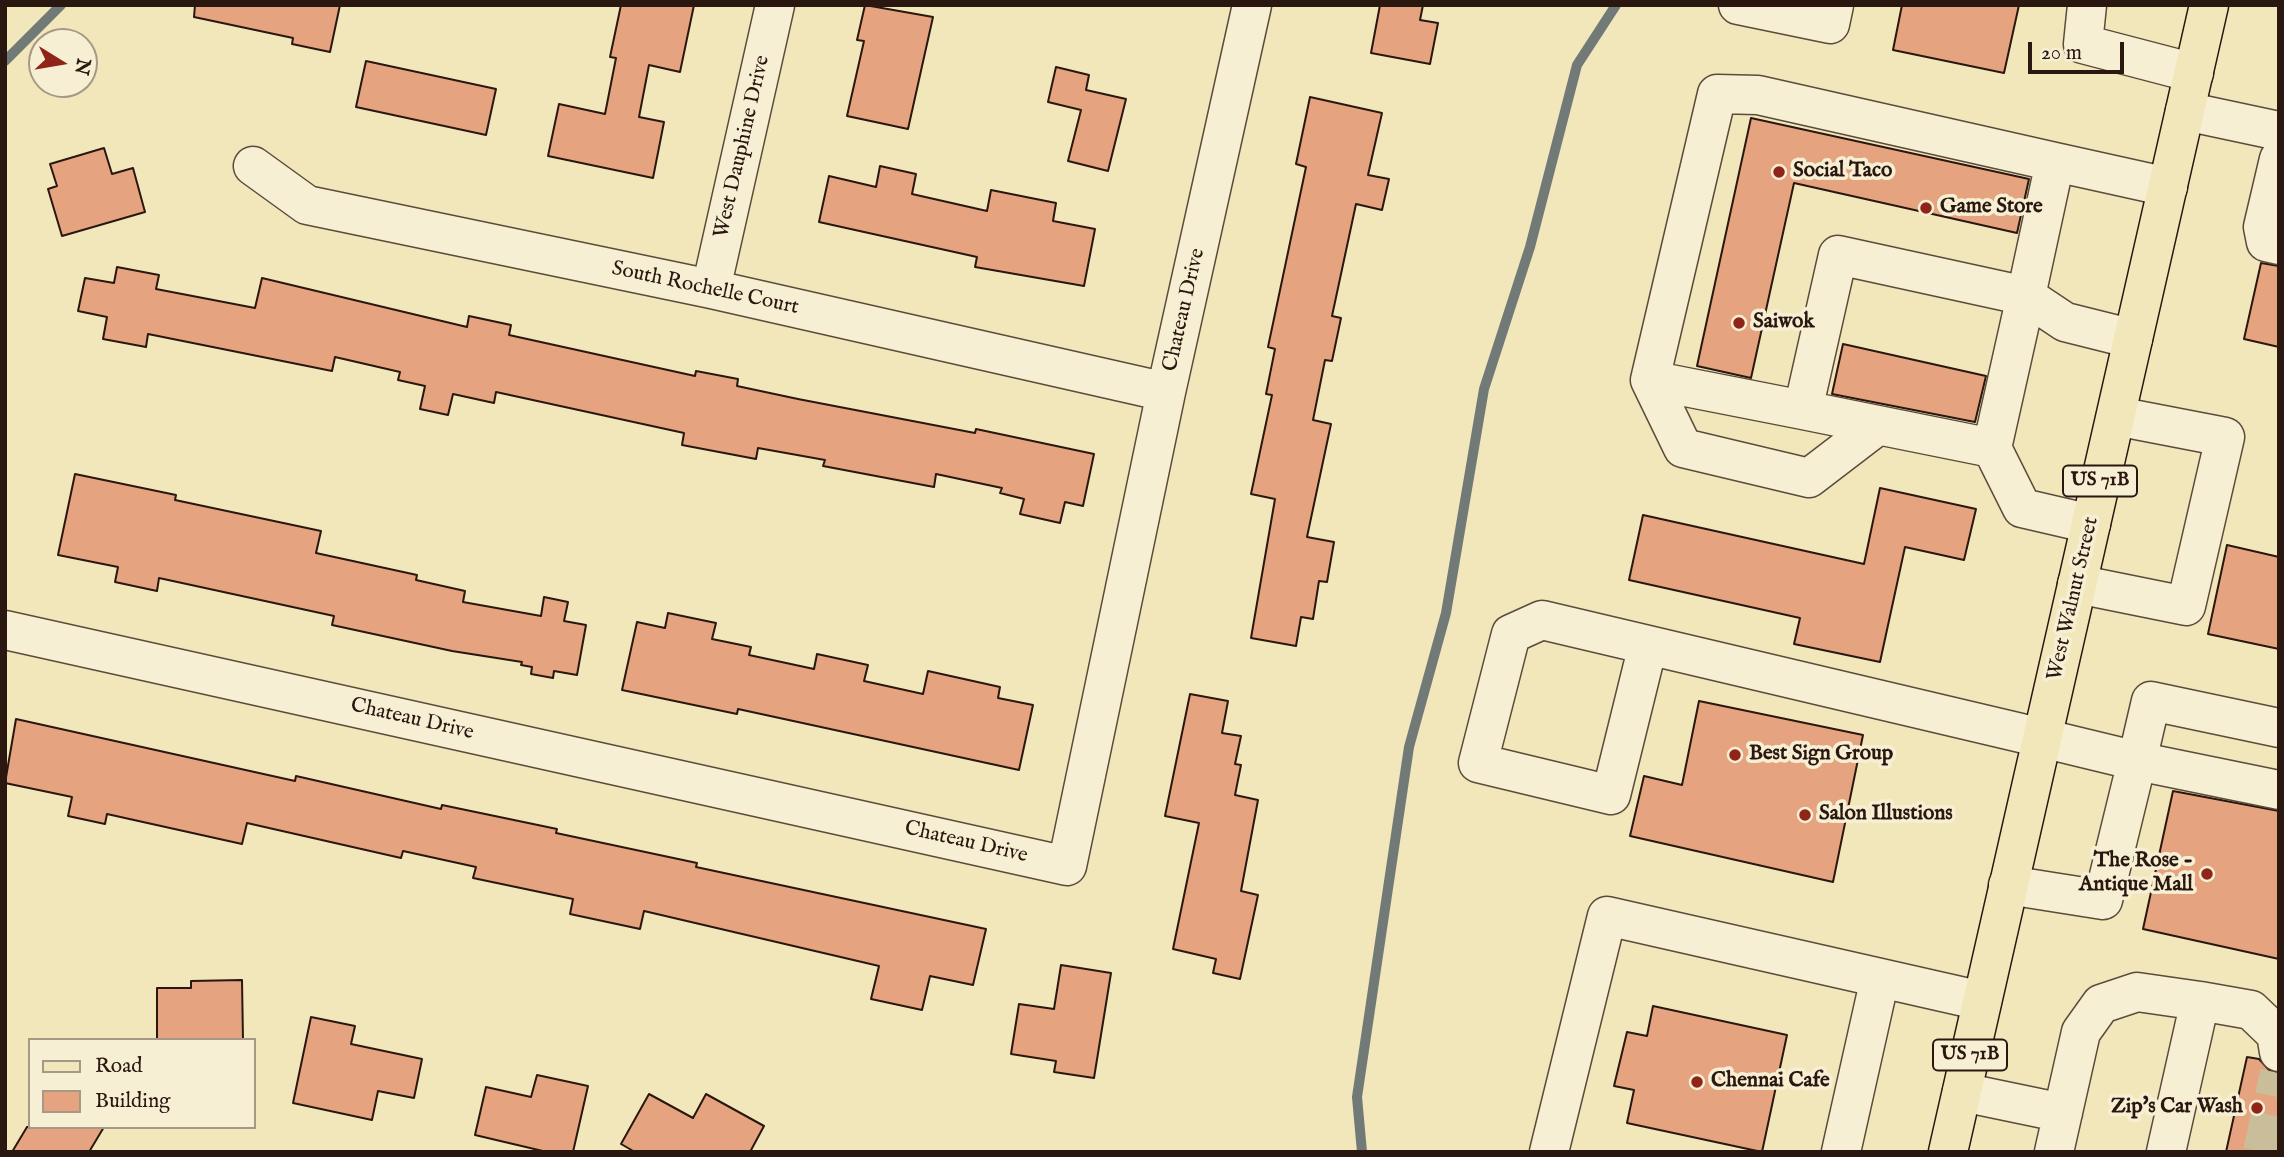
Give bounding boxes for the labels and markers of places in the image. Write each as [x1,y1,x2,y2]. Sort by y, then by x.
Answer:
place label: Social Taco [1793,159,1892,185]
marker: Social Taco [1771,164,1787,180]
place label: Game Store [1940,195,2043,221]
marker: Game Store [1918,200,1934,216]
place label: Saiwok [1753,310,1814,336]
marker: Saiwok [1731,315,1747,331]
place label: Best Sign Group [1749,742,1893,768]
marker: Best Sign Group [1727,747,1743,763]
place label: Salon Illustions [1819,802,1953,828]
marker: Salon Illustions [1797,807,1813,823]
place label: The Rose - Antique Mall [2079,849,2193,899]
marker: The Rose - Antique Mall [2199,866,2215,882]
place label: Chennai Cafe [1711,1069,1830,1095]
marker: Chennai Cafe [1689,1074,1705,1090]
place label: Zip's Car Wash [2111,1095,2243,1121]
marker: Zip's Car Wash [2249,1100,2265,1116]

